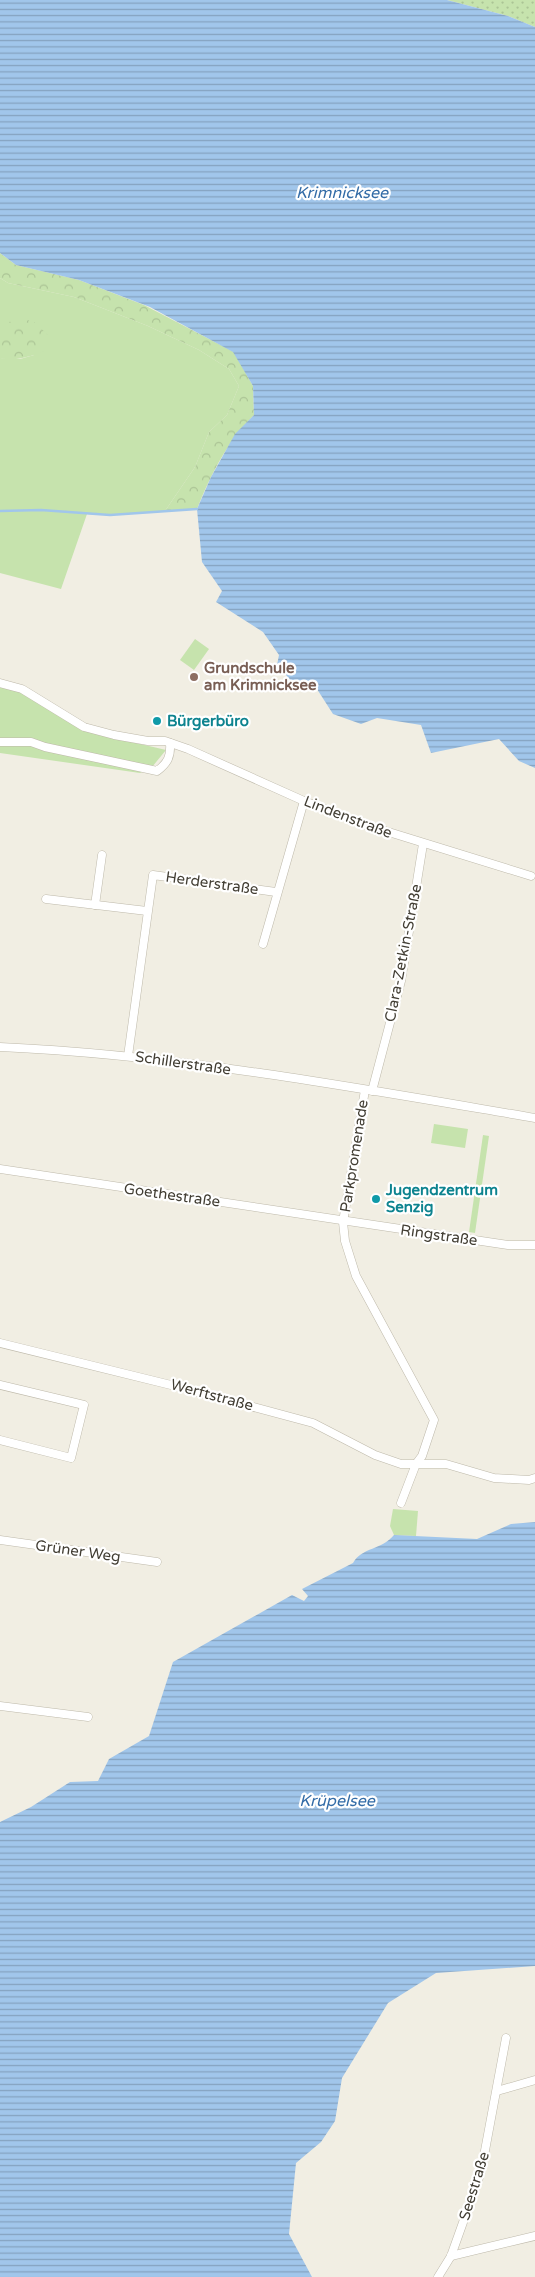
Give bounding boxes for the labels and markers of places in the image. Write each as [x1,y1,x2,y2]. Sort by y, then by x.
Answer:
place label: Grundschule am Krimnicksee [204,659,317,694]
marker: Grundschule am Krimnicksee [188,671,200,683]
place label: Bürgerbüro [167,712,249,731]
marker: Bürgerbüro [151,715,163,727]
place label: Jugendzentrum Senzig [385,1181,498,1217]
marker: Jugendzentrum Senzig [370,1193,382,1205]

